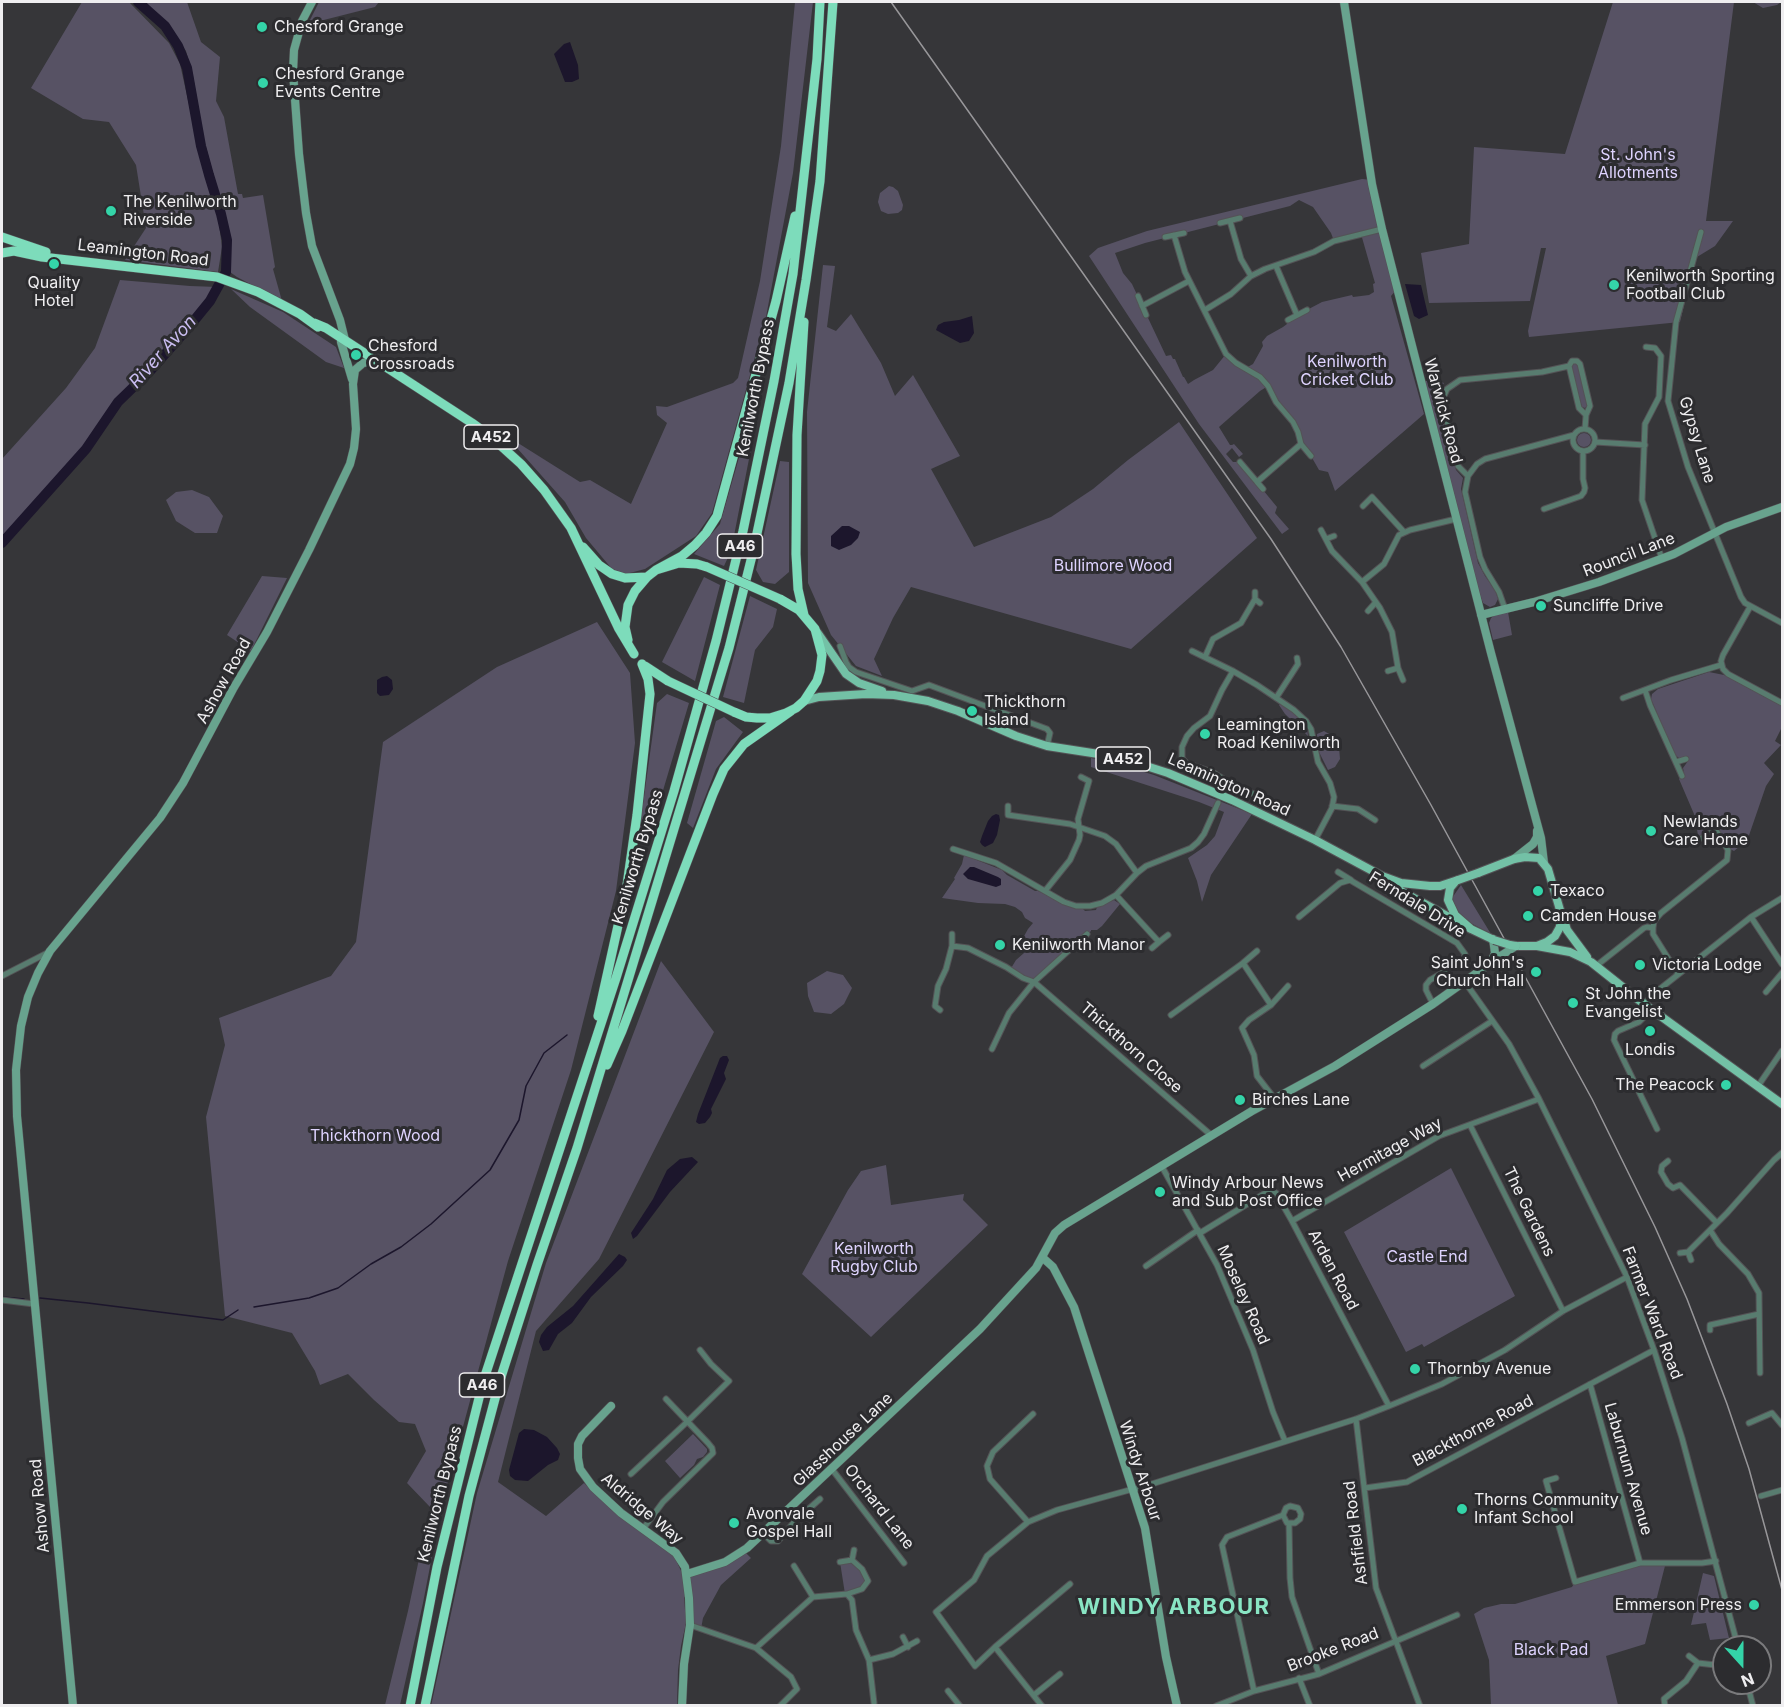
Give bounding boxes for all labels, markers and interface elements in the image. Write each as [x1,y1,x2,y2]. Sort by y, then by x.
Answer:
place label: Chesford Grange [274,17,404,37]
marker: Chesford Grange [255,20,269,34]
place label: Chesford Grange Events Centre [275,64,405,102]
marker: Chesford Grange Events Centre [256,76,270,90]
park label: St. John's Allotments [1598,145,1678,183]
place label: The Kenilworth Riverside [123,192,237,230]
marker: The Kenilworth Riverside [104,204,118,218]
street label: Leamington Road [76,235,210,271]
marker: Quality Hotel [47,257,61,271]
place label: Kenilworth Sporting Football Club [1626,266,1775,304]
place label: Quality Hotel [28,273,80,311]
marker: Kenilworth Sporting Football Club [1607,278,1621,292]
water label: River Avon [125,311,201,393]
street label: Kenilworth Bypass [733,318,779,458]
place label: Chesford Crossroads [368,336,455,374]
marker: Chesford Crossroads [349,348,363,362]
park label: Kenilworth Cricket Club [1300,352,1394,390]
street label: Warwick Road [1420,356,1466,466]
street label: Gypsy Lane [1675,394,1719,486]
road number: A452 [464,425,518,449]
street label: Rouncil Lane [1580,529,1678,581]
road number: A46 [718,534,762,558]
park label: Bullimore Wood [1054,556,1172,576]
place label: Suncliffe Drive [1553,596,1663,616]
marker: Suncliffe Drive [1534,599,1548,613]
street label: Ashow Road [193,635,255,727]
place label: Thickthorn Island [984,692,1066,730]
marker: Thickthorn Island [965,704,979,718]
place label: Leamington Road Kenilworth [1217,715,1340,753]
marker: Leamington Road Kenilworth [1198,727,1212,741]
road number: A452 [1096,747,1150,771]
street label: Leamington Road [1165,749,1293,821]
street label: Kenilworth Bypass [608,787,668,927]
place label: Newlands Care Home [1663,812,1748,850]
marker: Newlands Care Home [1644,824,1658,838]
street label: Ferndale Drive [1365,868,1469,942]
place label: Texaco [1550,881,1604,901]
marker: Texaco [1531,884,1545,898]
place label: Camden House [1540,906,1656,926]
marker: Camden House [1521,909,1535,923]
place label: Kenilworth Manor [1012,935,1145,955]
marker: Kenilworth Manor [993,938,1007,952]
place label: Saint John's Church Hall [1431,953,1524,991]
place label: Victoria Lodge [1652,955,1762,975]
marker: Victoria Lodge [1633,958,1647,972]
marker: Saint John's Church Hall [1529,965,1543,979]
place label: St John the Evangelist [1585,984,1671,1022]
marker: St John the Evangelist [1566,996,1580,1010]
street label: Thickthorn Close [1076,998,1186,1098]
marker: Londis [1643,1024,1657,1038]
place label: Londis [1625,1040,1675,1060]
place label: The Peacock [1615,1075,1714,1095]
marker: The Peacock [1719,1078,1733,1092]
place label: Birches Lane [1252,1090,1350,1110]
marker: Birches Lane [1233,1093,1247,1107]
street label: Hermitage Way [1335,1113,1445,1187]
park label: Thickthorn Wood [310,1126,440,1146]
street label: The Gardens [1499,1164,1559,1260]
place label: Windy Arbour News and Sub Post Office [1172,1173,1324,1211]
marker: Windy Arbour News and Sub Post Office [1153,1185,1167,1199]
street label: Arden Road [1304,1226,1362,1314]
park label: Kenilworth Rugby Club [830,1239,918,1277]
street label: Moseley Road [1213,1242,1273,1348]
street label: Farmer Ward Road [1618,1244,1686,1382]
park label: Castle End [1387,1247,1467,1267]
place label: Thornby Avenue [1427,1359,1551,1379]
marker: Thornby Avenue [1408,1362,1422,1376]
road number: A46 [460,1373,504,1397]
street label: Glasshouse Lane [789,1389,897,1491]
street label: Blackthorne Road [1409,1391,1537,1471]
street label: Laburnum Avenue [1600,1400,1656,1538]
street label: Windy Arbour [1115,1418,1165,1524]
street label: Kenilworth Bypass [414,1424,466,1564]
street label: Ashow Road [26,1458,54,1554]
street label: Orchard Lane [840,1461,918,1553]
street label: Aldridge Way [597,1469,687,1549]
street label: Ashfield Road [1340,1480,1372,1586]
place label: Thorns Community Infant School [1474,1490,1619,1528]
marker: Thorns Community Infant School [1455,1502,1469,1516]
place label: Avonvale Gospel Hall [746,1504,832,1542]
marker: Avonvale Gospel Hall [727,1516,741,1530]
district label: WINDY ARBOUR [1078,1594,1270,1620]
place label: Emmerson Press [1615,1595,1742,1615]
marker: Emmerson Press [1747,1598,1761,1612]
street label: Brooke Road [1285,1624,1381,1676]
north arrow [1712,1635,1772,1695]
park label: Black Pad [1514,1640,1588,1660]
text: N [1738,1668,1757,1691]

